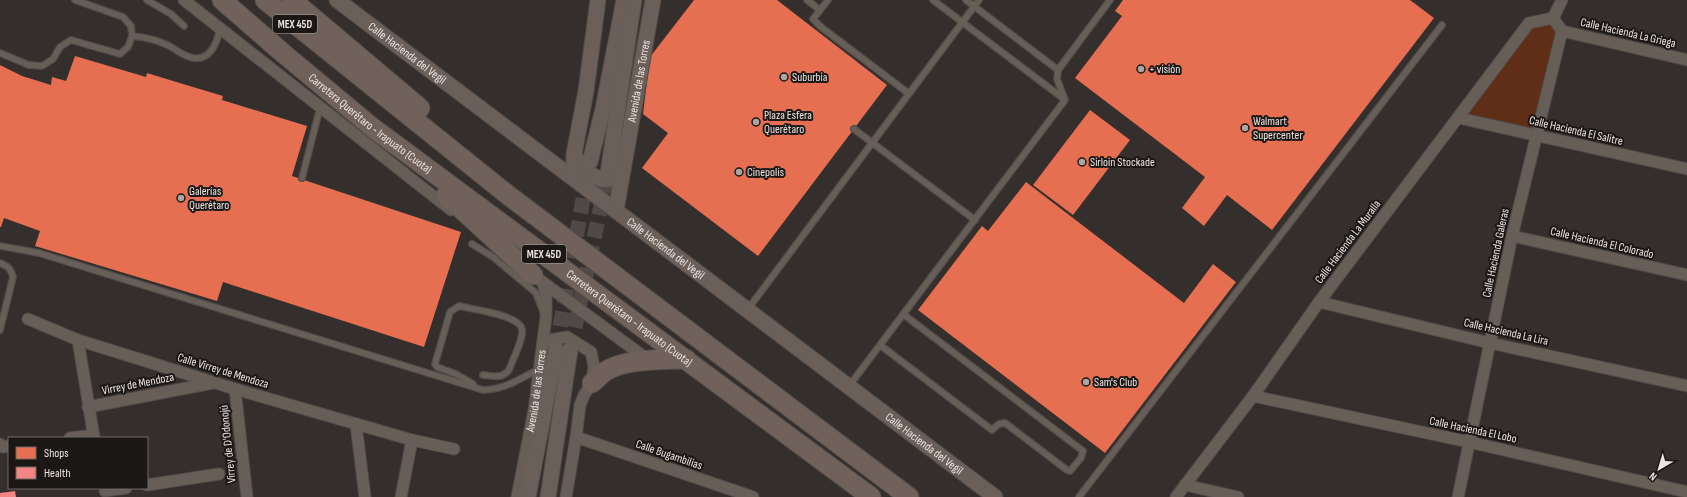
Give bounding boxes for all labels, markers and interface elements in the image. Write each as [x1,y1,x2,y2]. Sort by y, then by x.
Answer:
road number: MEX 45D [273,15,317,33]
street label: Calle Hacienda La Griega [1579,15,1678,51]
street label: Calle Hacienda del Vegil [365,19,449,87]
street label: Avenida de las Torres [624,39,653,124]
place label: + visión [1149,62,1180,77]
marker: + visión [1136,64,1146,74]
street label: Carretera Querétaro - Irapuato (Cuota) [305,70,435,177]
place label: Suburbia [792,70,828,85]
marker: Suburbia [779,72,789,82]
place label: Plaza Esfera Querétaro [764,108,812,137]
street label: Calle Hacienda El Salitre [1528,113,1625,149]
place label: Walmart Supercenter [1253,114,1303,143]
marker: Plaza Esfera Querétaro [751,117,761,127]
marker: Walmart Supercenter [1240,123,1250,133]
place label: Sirloin Stockade [1090,155,1155,170]
marker: Sirloin Stockade [1077,157,1087,167]
place label: Cinepolis [747,165,784,180]
marker: Cinepolis [734,167,744,177]
place label: Galerías Querétaro [189,184,229,213]
marker: Galerías Querétaro [176,193,186,203]
street label: Calle Hacienda La Muralla [1312,197,1385,287]
street label: Calle Hacienda Galeras [1479,207,1513,299]
street label: Calle Hacienda del Vegil [624,214,708,283]
street label: Calle Hacienda El Colorado [1549,224,1655,262]
road number: MEX 45D [522,245,566,263]
street label: Carretera Querétaro - Irapuato (Cuota) [563,266,695,370]
street label: Calle Hacienda La Lira [1462,315,1550,349]
street label: Avenida de las Torres [522,349,549,434]
street label: Calle Virrey de Mendoza [176,350,271,392]
street label: Virrey de Mendoza [101,370,176,398]
place label: Sam's Club [1094,375,1137,390]
marker: Sam's Club [1081,377,1091,387]
street label: Virrey de D'Odonojú [216,404,240,484]
street label: Calle Hacienda del Vegil [882,409,966,478]
street label: Calle Hacienda El Lobo [1428,413,1518,447]
legend [8,437,148,489]
street label: Calle Bugambilias [634,437,704,473]
text: Shops [44,446,69,461]
north arrow [1639,449,1679,489]
text: Health [44,466,71,481]
text: N [1647,469,1659,483]

